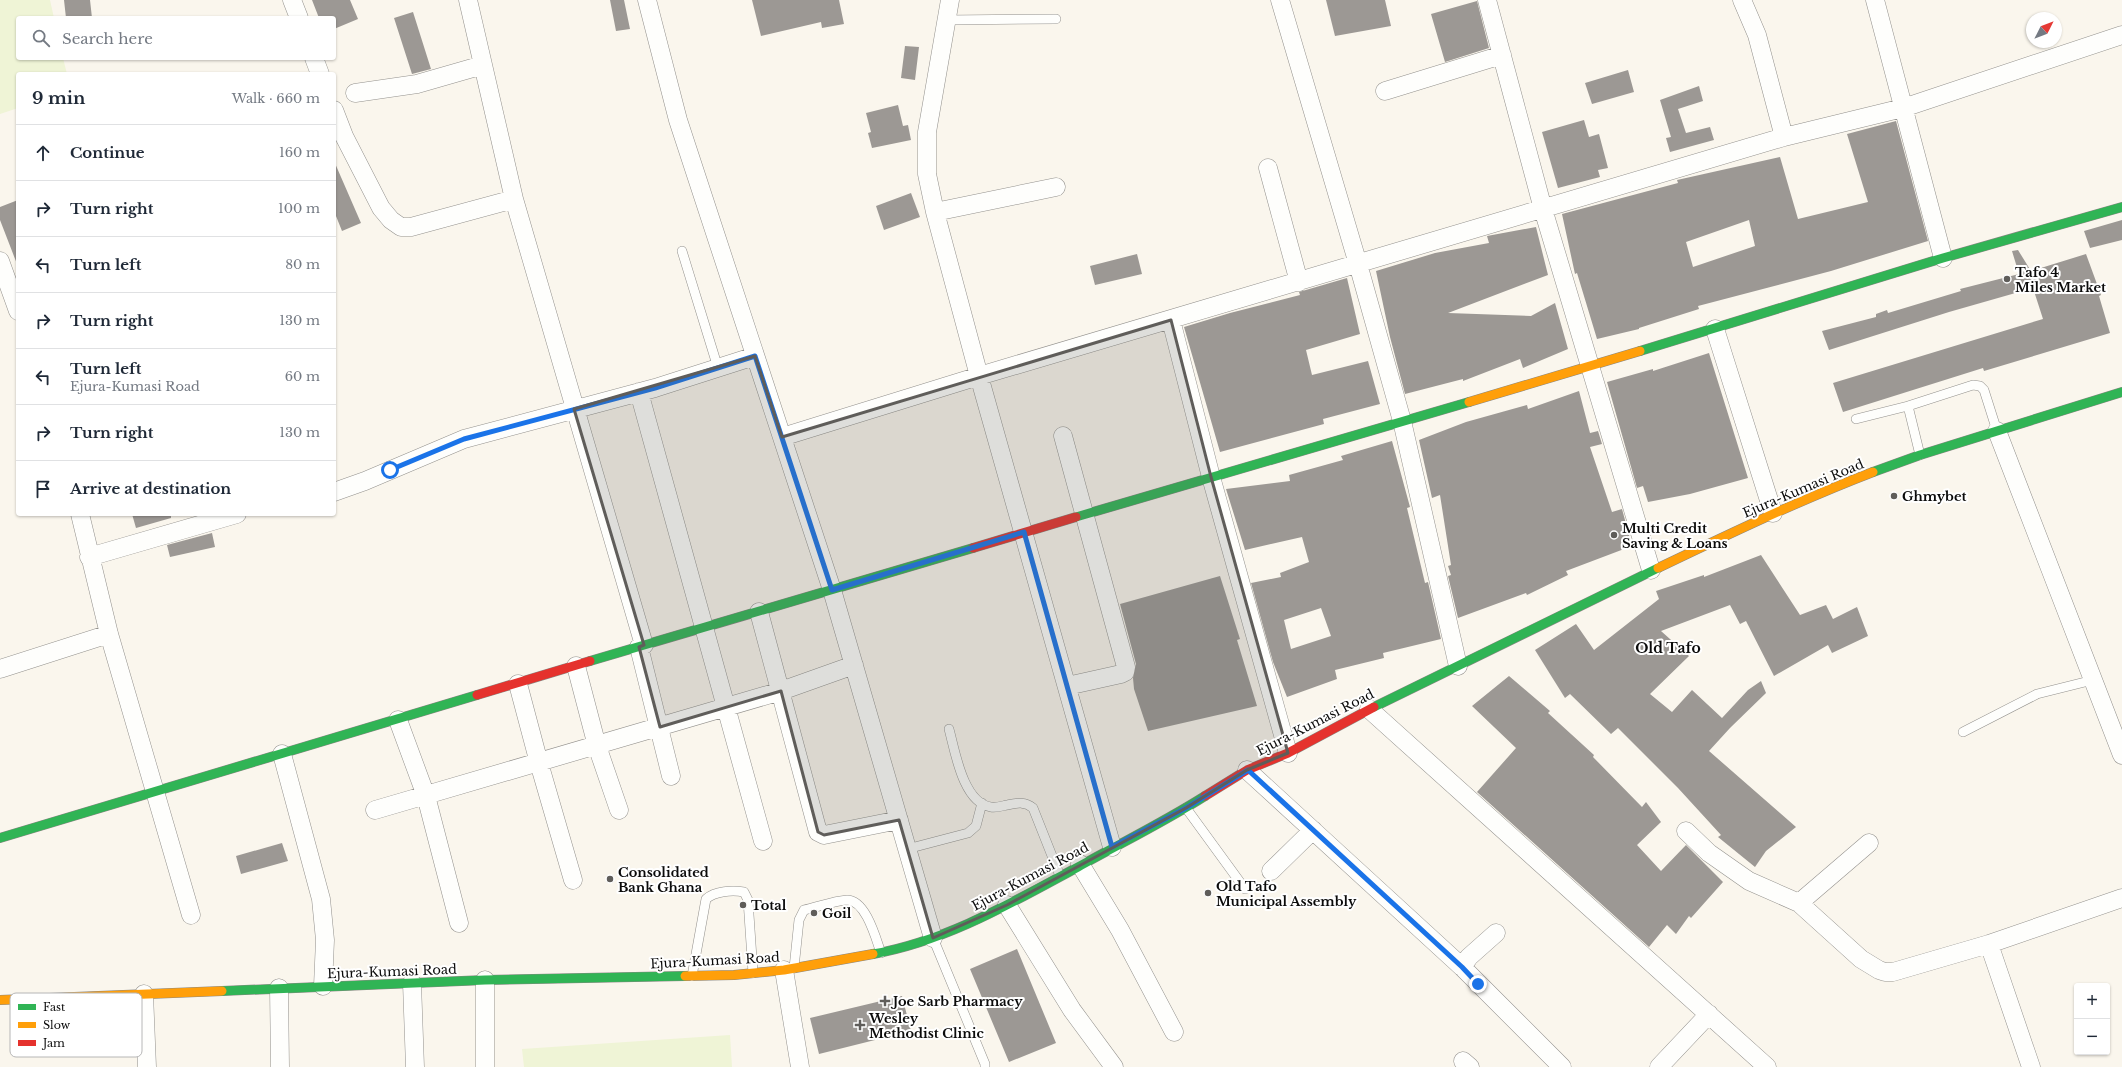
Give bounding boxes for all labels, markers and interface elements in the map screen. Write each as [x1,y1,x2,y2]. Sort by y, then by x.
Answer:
north arrow [2026,12,2062,48]
search box [16,16,336,60]
icon: search [30,27,52,49]
text: Search here [62,29,153,48]
text: 9 min [32,88,85,109]
text: Walk · 660 m [232,90,320,107]
icon: ahead [32,142,54,164]
text: Continue [70,143,145,162]
text: 160 m [279,144,320,161]
icon: right [32,198,54,220]
text: Turn right [70,199,153,218]
text: 100 m [278,200,320,217]
icon: left [32,254,54,276]
text: Turn left [70,255,141,274]
text: 80 m [285,256,320,273]
place label: Tafo 4 Miles Market [2015,264,2106,296]
marker: Tafo 4 Miles Market [2002,274,2012,284]
icon: right [32,310,54,332]
text: Turn right [70,311,153,330]
text: 130 m [279,312,320,329]
text: Turn left [70,359,141,378]
icon: left [32,366,54,388]
text: 60 m [285,368,320,385]
text: Ejura-Kumasi Road [70,378,200,395]
icon: right [32,422,54,444]
text: Turn right [70,423,153,442]
text: 130 m [279,424,320,441]
street label: Ejura-Kumasi Road [1740,455,1866,522]
route start [381,461,399,479]
icon: arrive [32,478,54,500]
text: Arrive at destination [70,479,231,498]
place label: Ghmybet [1902,488,1966,505]
marker: Ghmybet [1889,491,1899,501]
place label: Multi Credit Saving & Loans [1622,520,1728,552]
marker: Multi Credit Saving & Loans [1609,530,1619,540]
district label: Old Tafo [1635,639,1701,657]
street label: Ejura-Kumasi Road [1254,685,1377,760]
street label: Ejura-Kumasi Road [969,838,1092,914]
place label: Consolidated Bank Ghana [618,864,709,896]
marker: Consolidated Bank Ghana [605,874,615,884]
place label: Old Tafo Municipal Assembly [1216,878,1357,910]
marker: Old Tafo Municipal Assembly [1203,888,1213,898]
place label: Total [751,897,787,914]
marker: Total [738,900,748,910]
place label: Goil [822,905,852,922]
marker: Goil [809,908,819,918]
street label: Ejura-Kumasi Road [650,949,781,972]
street label: Ejura-Kumasi Road [327,961,457,982]
route end [1469,975,1487,993]
map controls [2074,983,2110,1055]
button: + [2074,983,2110,1019]
legend [10,993,142,1057]
place label: Joe Sarb Pharmacy [890,993,1023,1010]
marker: Joe Sarb Pharmacy [880,996,890,1006]
text: Fast [43,1000,66,1014]
place label: Wesley Methodist Clinic [868,1010,984,1042]
text: Slow [43,1018,71,1032]
marker: Wesley Methodist Clinic [854,1019,866,1031]
button: − [2074,1019,2110,1055]
text: Jam [41,1036,65,1050]

